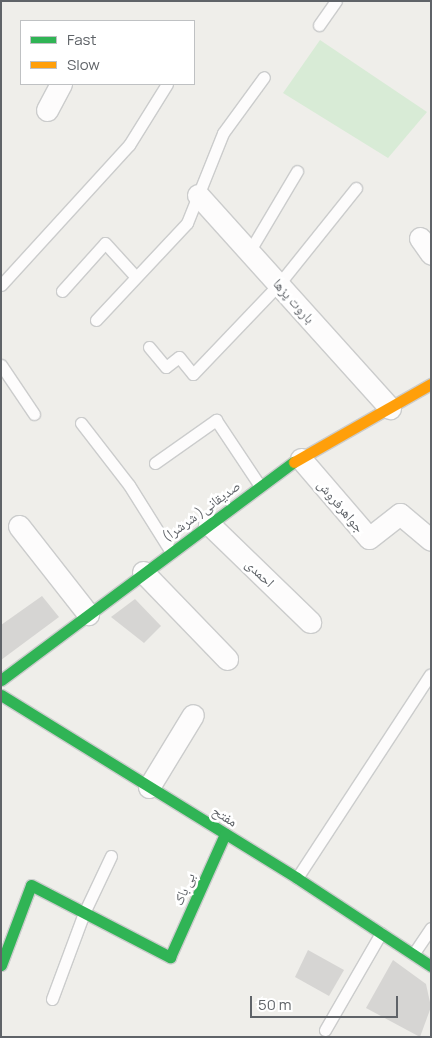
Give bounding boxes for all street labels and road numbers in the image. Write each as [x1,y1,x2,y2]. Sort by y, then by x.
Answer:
street label: باروت پزها [270,275,318,327]
street label: جواهرفروش [314,476,368,536]
street label: (شرشرا )صدیقانی [159,477,243,545]
street label: احمدی [242,555,278,591]
street label: مفتح [209,802,241,830]
street label: بی باک [169,870,199,908]

